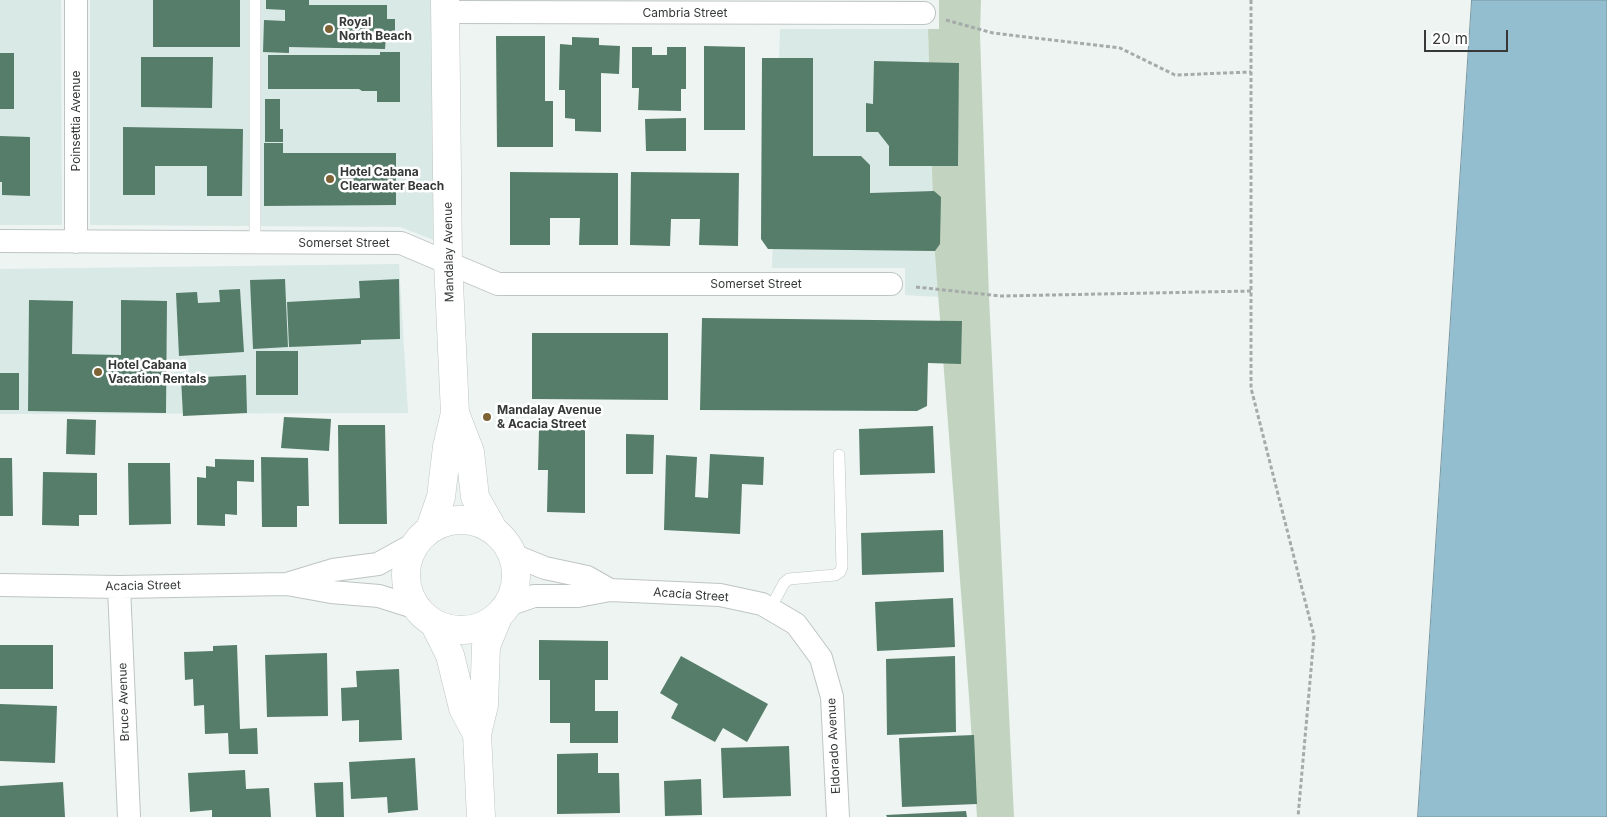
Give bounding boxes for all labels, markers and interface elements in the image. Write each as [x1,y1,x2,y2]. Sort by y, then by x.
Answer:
street label: Cambria Street [643,6,727,20]
place label: Royal North Beach [339,15,412,43]
scale bar [1427,20,1511,52]
marker: Royal North Beach [323,23,335,35]
text: 20 m [1432,29,1468,48]
street label: Poinsettia Avenue [69,71,83,171]
place label: Hotel Cabana Clearwater Beach [340,165,444,193]
marker: Hotel Cabana Clearwater Beach [324,173,336,185]
street label: Mandalay Avenue [441,202,457,302]
street label: Somerset Street [298,236,390,250]
street label: Somerset Street [710,277,802,291]
place label: Hotel Cabana Vacation Rentals [108,358,206,386]
marker: Hotel Cabana Vacation Rentals [92,366,104,378]
place label: Mandalay Avenue & Acacia Street [497,403,602,431]
marker: Mandalay Avenue & Acacia Street [481,411,493,423]
street label: Acacia Street [105,578,181,594]
street label: Acacia Street [653,585,729,605]
street label: Bruce Avenue [115,662,133,742]
street label: Eldorado Avenue [824,698,844,794]

